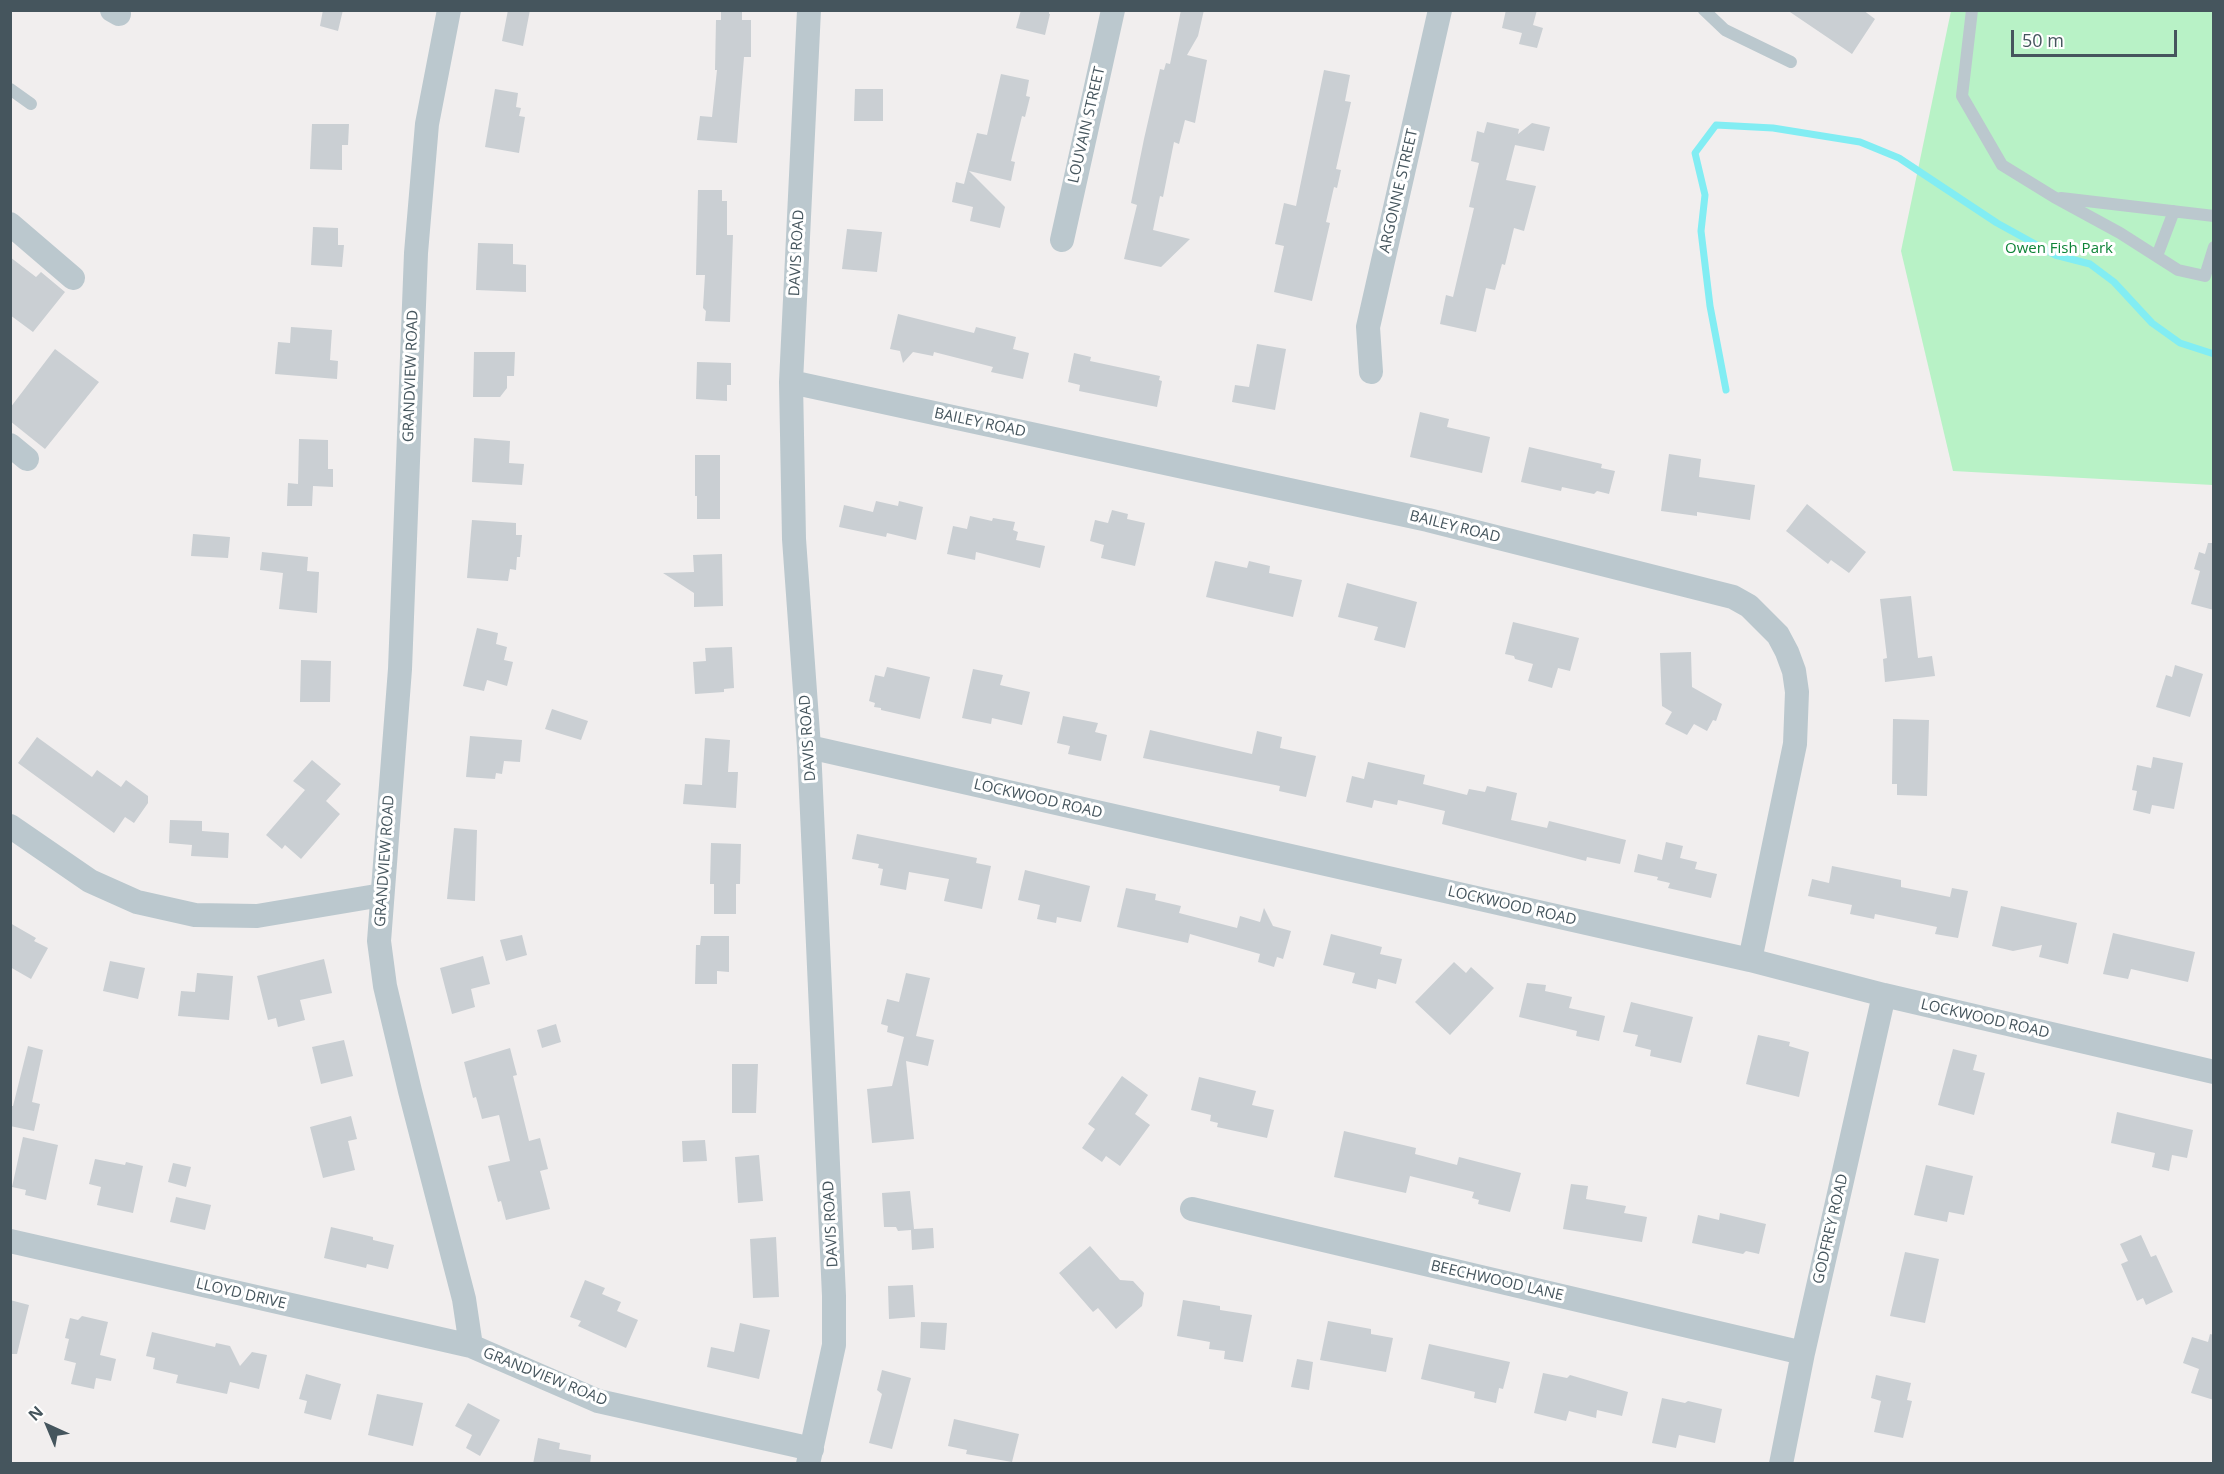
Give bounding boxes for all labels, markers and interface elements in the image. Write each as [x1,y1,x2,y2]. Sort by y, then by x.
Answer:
scale bar [2014,18,2180,56]
text: 50 m [2022,28,2064,52]
street label: LOUVAIN STREET [1065,65,1109,185]
street label: ARGONNE STREET [1376,127,1422,255]
street label: DAVIS ROAD [786,209,808,297]
park label: Owen Fish Park [2005,240,2113,258]
street label: GRANDVIEW ROAD [400,310,422,442]
street label: BAILEY ROAD [933,405,1027,441]
street label: BAILEY ROAD [1408,507,1502,547]
street label: DAVIS ROAD [796,694,820,782]
street label: LOCKWOOD ROAD [972,775,1104,823]
street label: GRANDVIEW ROAD [371,794,399,928]
street label: LOCKWOOD ROAD [1446,882,1578,930]
street label: LOCKWOOD ROAD [1919,995,2051,1043]
street label: GODFREY ROAD [1810,1172,1852,1286]
street label: DAVIS ROAD [820,1180,842,1268]
street label: BEECHWOOD LANE [1429,1257,1565,1305]
street label: LLOYD DRIVE [194,1275,288,1313]
street label: GRANDVIEW ROAD [480,1344,610,1410]
north arrow [18,1396,78,1456]
text: N [23,1401,48,1425]

